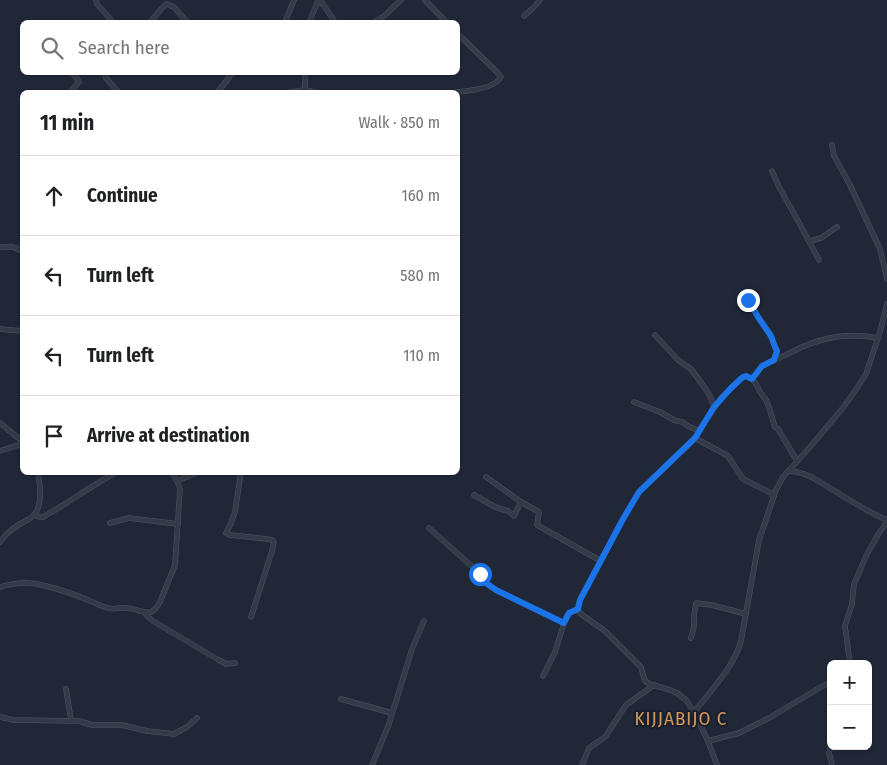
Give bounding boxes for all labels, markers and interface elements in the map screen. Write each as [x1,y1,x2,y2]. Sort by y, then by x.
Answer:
search box [20,20,460,75]
icon: search [38,34,66,62]
text: Search here [78,36,170,59]
text: 11 min [40,110,94,136]
text: Walk · 850 m [358,113,440,132]
icon: ahead [40,182,68,210]
text: Continue [87,184,158,207]
text: 160 m [401,186,440,205]
icon: left [40,262,68,290]
text: Turn left [87,264,154,287]
text: 580 m [400,266,440,285]
route end [737,289,760,312]
icon: left [40,342,68,370]
text: Turn left [87,344,154,367]
text: 110 m [403,346,440,365]
icon: arrive [40,422,68,450]
text: Arrive at destination [87,424,250,447]
route start [469,563,492,586]
map controls [827,660,872,750]
button: + [827,660,872,705]
button: − [827,705,872,750]
district label: KIJJABIJO C [634,707,728,730]

